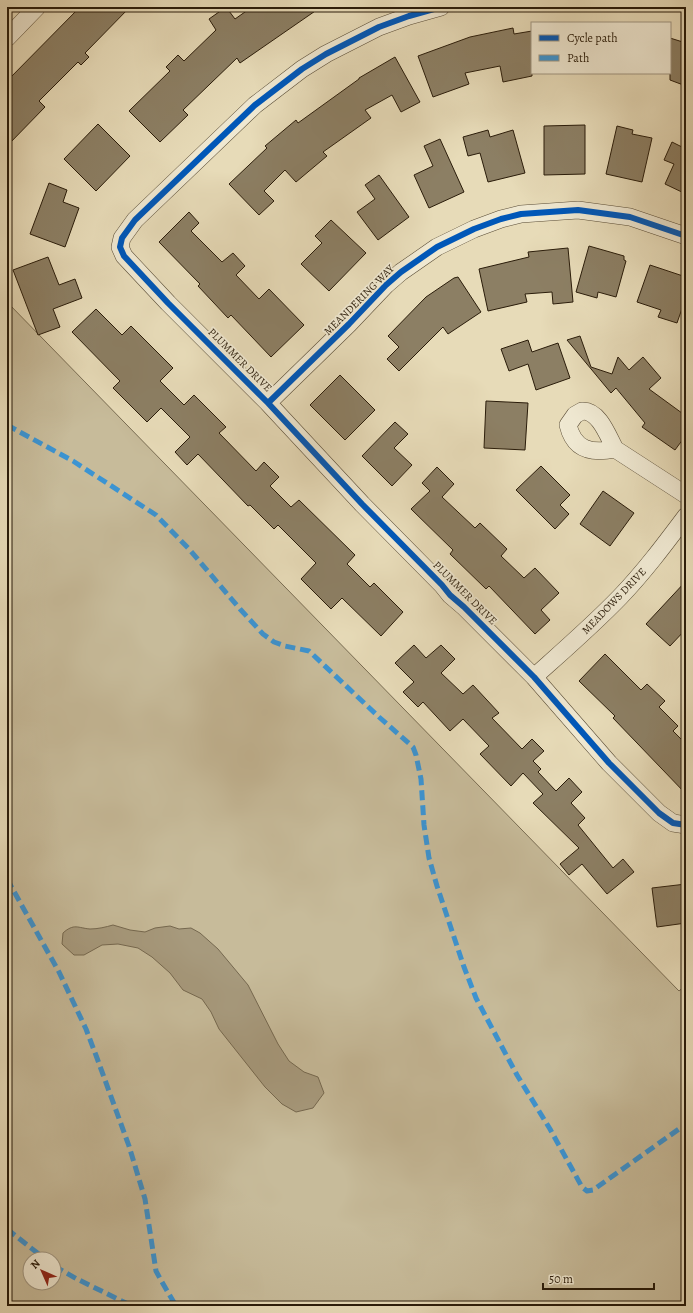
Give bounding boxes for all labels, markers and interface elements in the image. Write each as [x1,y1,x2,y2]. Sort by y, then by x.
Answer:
legend [531,22,671,74]
text: Cycle path [567,30,618,46]
text: Path [567,50,590,66]
street label: MEANDERING WAY [320,261,398,339]
street label: PLUMMER DRIVE [205,325,275,395]
street label: PLUMMER DRIVE [430,558,500,628]
street label: MEADOWS DRIVE [578,564,650,638]
north arrow [22,1251,62,1291]
text: N [27,1256,43,1272]
scale bar [543,1265,654,1291]
text: 50 m [549,1271,573,1287]

